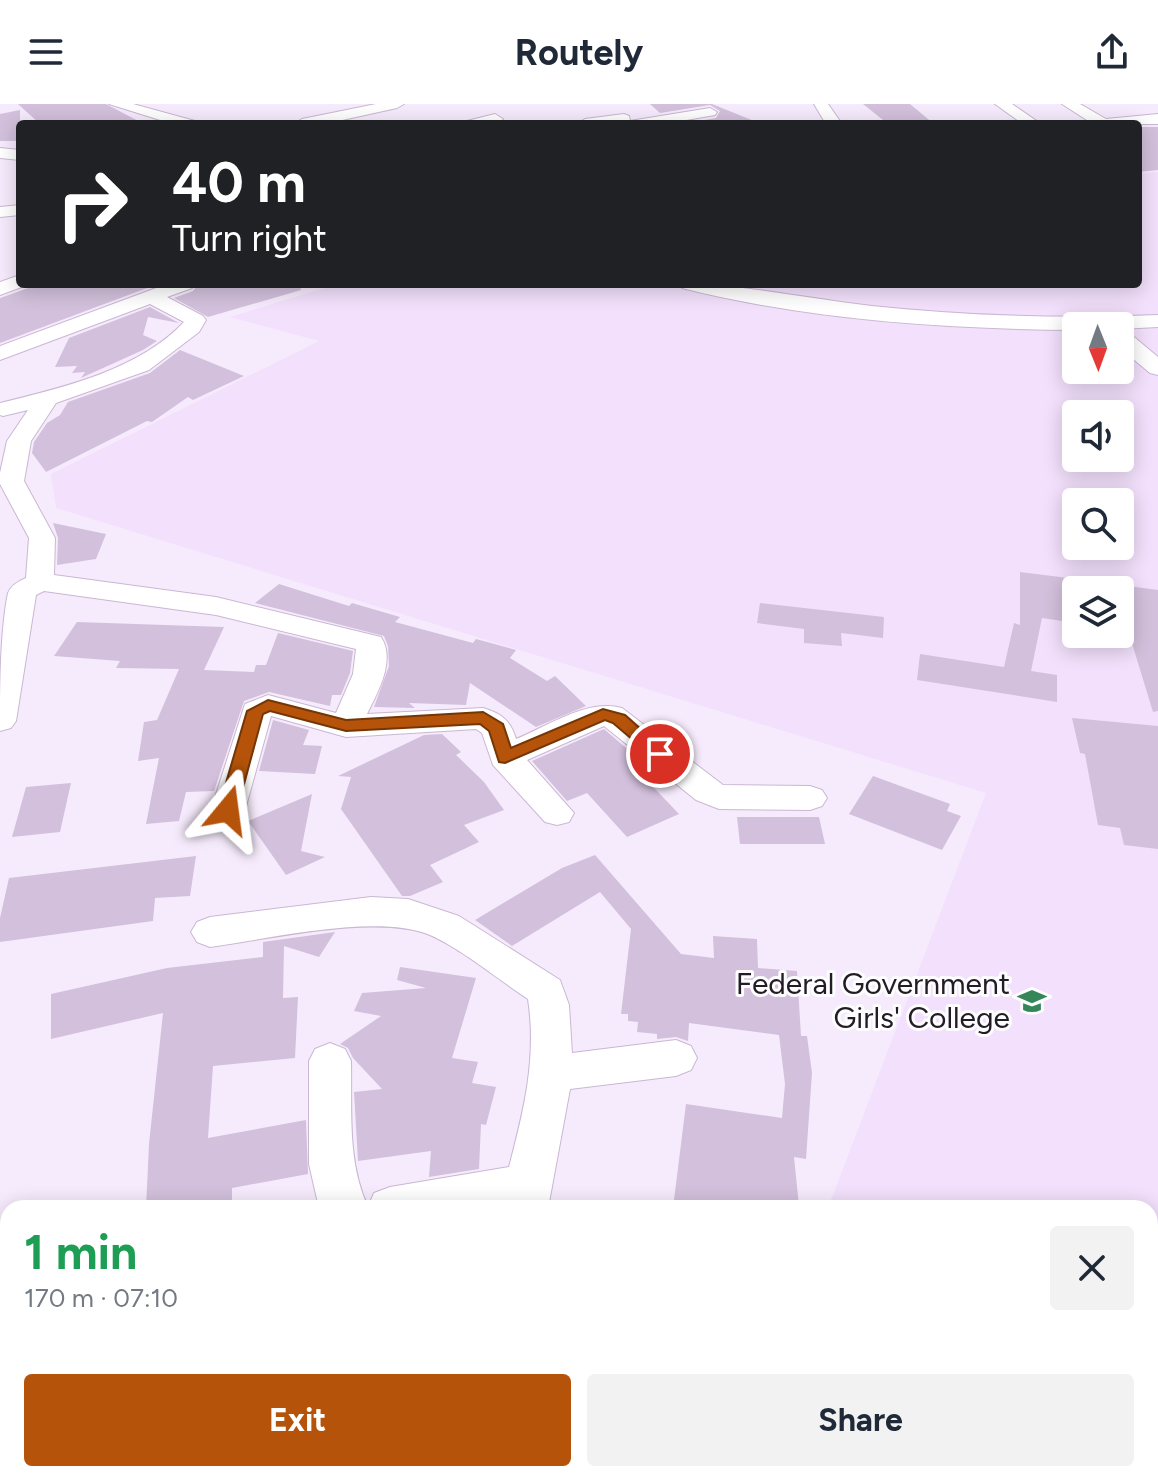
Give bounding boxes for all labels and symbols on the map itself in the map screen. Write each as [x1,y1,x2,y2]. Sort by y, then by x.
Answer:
north arrow [1062,312,1134,384]
pin [626,720,694,788]
position arrow [186,768,270,852]
place label: Federal Government Girls' College [736,965,1010,1036]
school or university icon: Federal Government Girls' College [1017,986,1047,1016]

